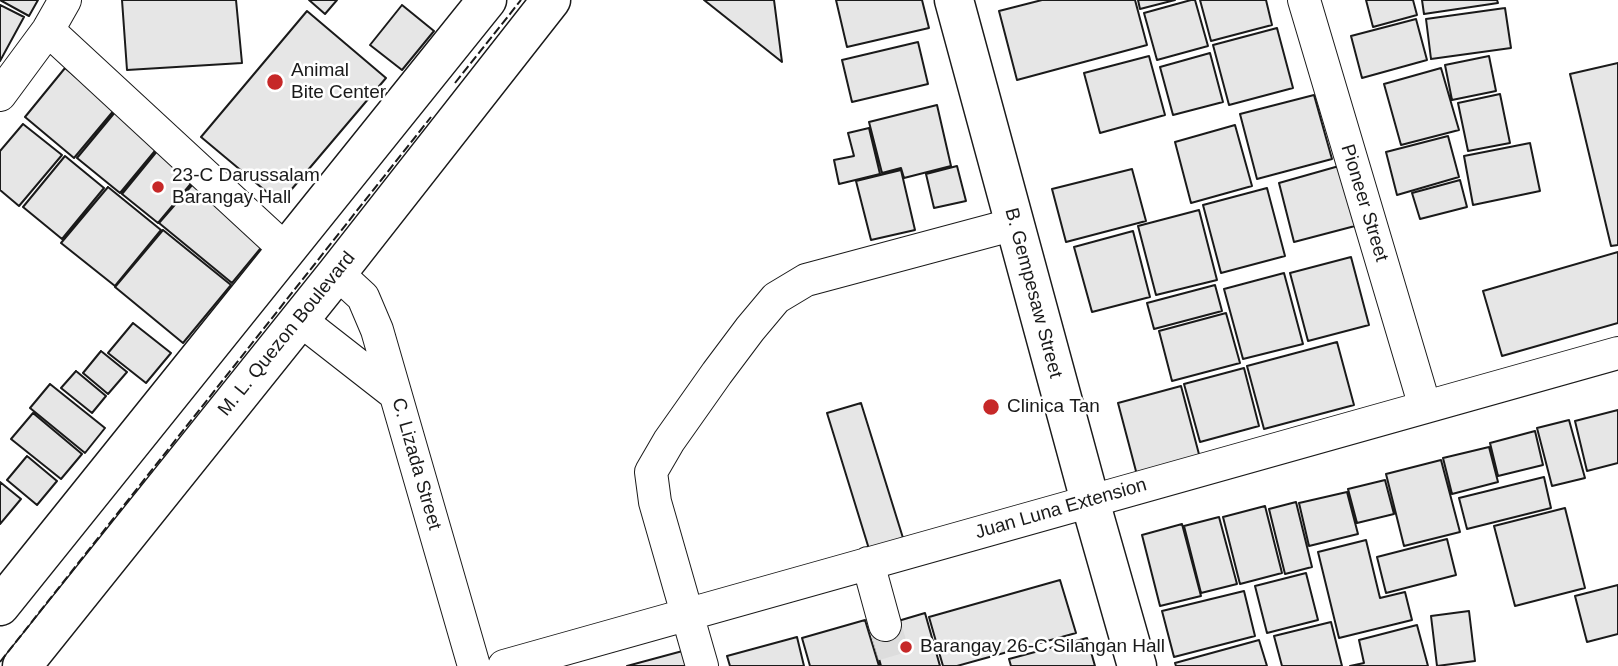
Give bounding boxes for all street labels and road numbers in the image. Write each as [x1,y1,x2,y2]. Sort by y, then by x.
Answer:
street label: Pioneer Street [1335,142,1393,264]
street label: B. Gempesaw Street [999,205,1067,381]
street label: M. L. Quezon Boulevard [214,247,360,421]
street label: C. Lizada Street [386,395,446,533]
street label: Juan Luna Extension [973,474,1149,544]

